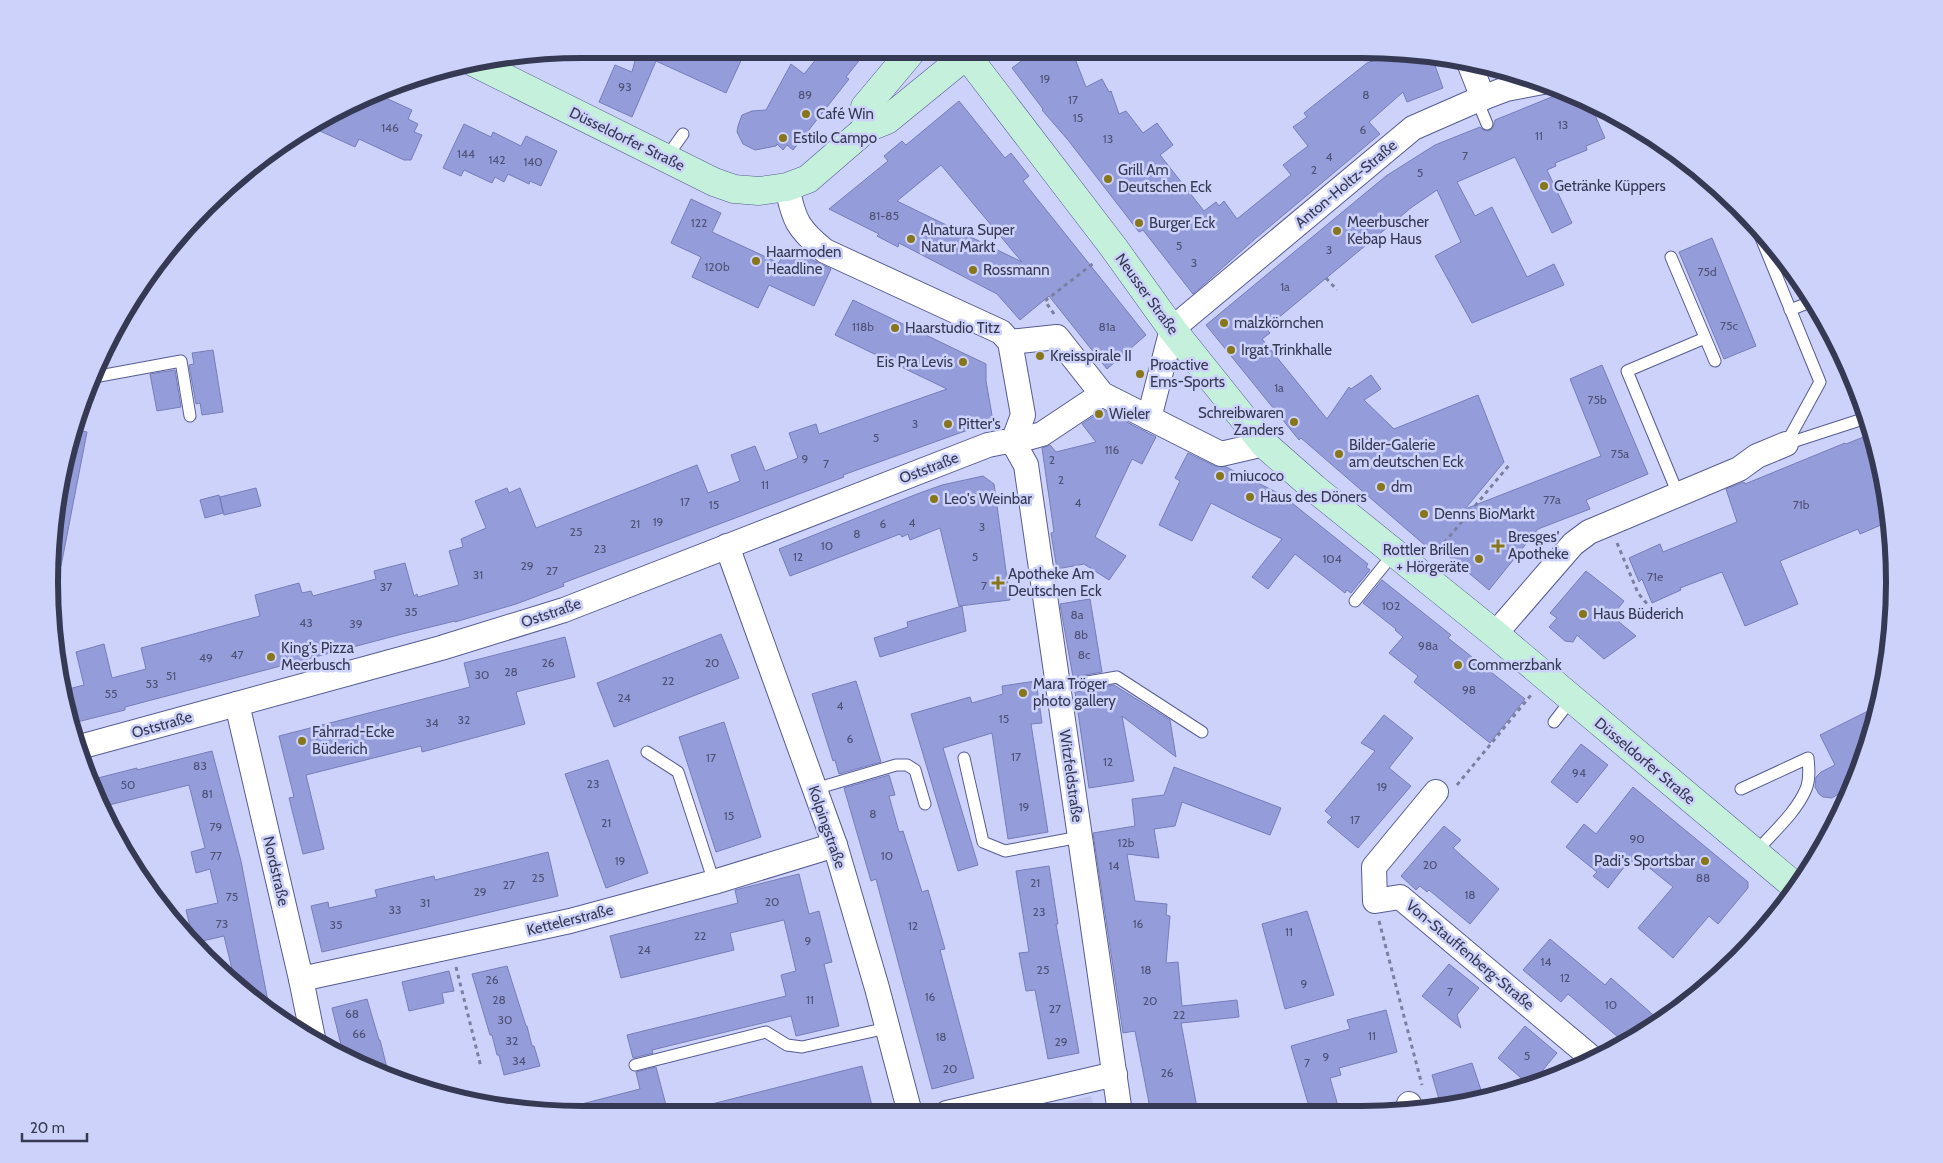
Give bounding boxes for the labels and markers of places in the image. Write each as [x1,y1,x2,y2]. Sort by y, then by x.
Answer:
place label: Café Win [816,105,874,123]
marker: Café Win [800,108,812,120]
place label: Estilo Campo [793,129,877,147]
marker: Estilo Campo [777,132,789,144]
place label: Grill Am Deutschen Eck [1118,161,1212,196]
marker: Grill Am Deutschen Eck [1102,173,1114,185]
place label: Getränke Küppers [1554,177,1666,195]
marker: Getränke Küppers [1538,180,1550,192]
place label: Meerbuscher Kebap Haus [1347,213,1429,248]
place label: Burger Eck [1149,214,1216,232]
marker: Burger Eck [1133,217,1145,229]
place label: Alnatura Super Natur Markt [921,221,1015,256]
marker: Meerbuscher Kebap Haus [1331,225,1343,237]
marker: Alnatura Super Natur Markt [905,233,917,245]
place label: Haarmoden Headline [766,243,841,278]
marker: Haarmoden Headline [750,255,762,267]
place label: Rossmann [983,261,1050,279]
marker: Rossmann [967,264,979,276]
place label: malzkörnchen [1234,314,1324,332]
marker: malzkörnchen [1218,317,1230,329]
place label: Haarstudio Titz [905,319,1000,337]
marker: Haarstudio Titz [889,322,901,334]
place label: Irgat Trinkhalle [1241,341,1332,359]
marker: Irgat Trinkhalle [1225,344,1237,356]
place label: Kreisspirale II [1050,347,1132,365]
marker: Kreisspirale II [1034,350,1046,362]
place label: Eis Pra Levis [876,353,953,371]
marker: Eis Pra Levis [957,356,969,368]
place label: Proactive Ems-Sports [1150,356,1225,391]
marker: Proactive Ems-Sports [1134,368,1146,380]
place label: Schreibwaren Zanders [1198,404,1284,439]
place label: Wieler [1109,405,1150,423]
marker: Wieler [1093,408,1105,420]
place label: Pitter's [958,415,1001,433]
marker: Schreibwaren Zanders [1288,416,1300,428]
marker: Pitter's [942,418,954,430]
place label: Bilder-Galerie am deutschen Eck [1349,436,1464,471]
marker: Bilder-Galerie am deutschen Eck [1333,448,1345,460]
place label: miucoco [1230,467,1284,485]
marker: miucoco [1214,470,1226,482]
place label: dm [1391,478,1412,496]
marker: dm [1375,481,1387,493]
place label: Haus des Döners [1260,488,1367,506]
place label: Leo's Weinbar [944,490,1032,508]
marker: Haus des Döners [1244,491,1256,503]
marker: Leo's Weinbar [928,493,940,505]
place label: Denns BioMarkt [1434,505,1535,523]
marker: Denns BioMarkt [1418,508,1430,520]
place label: Bresges' Apotheke [1508,528,1569,563]
marker: Bresges' Apotheke [1492,540,1504,552]
place label: Rottler Brillen + Hörgeräte [1383,541,1469,576]
marker: Rottler Brillen + Hörgeräte [1473,553,1485,565]
place label: Apotheke Am Deutschen Eck [1008,565,1102,600]
marker: Apotheke Am Deutschen Eck [992,577,1004,589]
place label: Haus Büderich [1593,605,1684,623]
marker: Haus Büderich [1577,608,1589,620]
place label: King's Pizza Meerbusch [281,639,355,674]
marker: King's Pizza Meerbusch [265,651,277,663]
place label: Commerzbank [1468,656,1562,674]
marker: Commerzbank [1452,659,1464,671]
place label: Mara Tröger photo gallery [1033,675,1116,710]
marker: Mara Tröger photo gallery [1017,687,1029,699]
place label: Fahrrad-Ecke Büderich [312,723,395,758]
marker: Fahrrad-Ecke Büderich [296,735,308,747]
place label: Padi's Sportsbar [1594,852,1695,870]
marker: Padi's Sportsbar [1699,855,1711,867]

